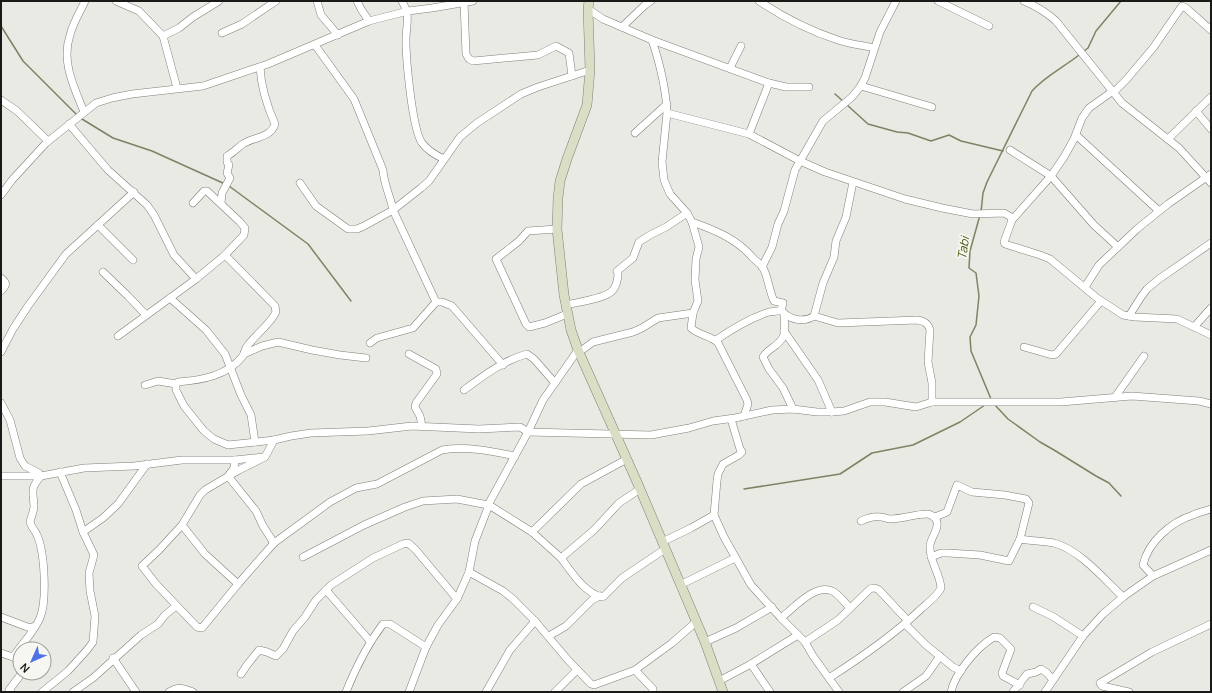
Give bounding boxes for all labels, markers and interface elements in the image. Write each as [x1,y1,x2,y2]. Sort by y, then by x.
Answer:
water label: Tabi [953,233,974,261]
north arrow [12,641,52,681]
text: N [16,660,33,677]

